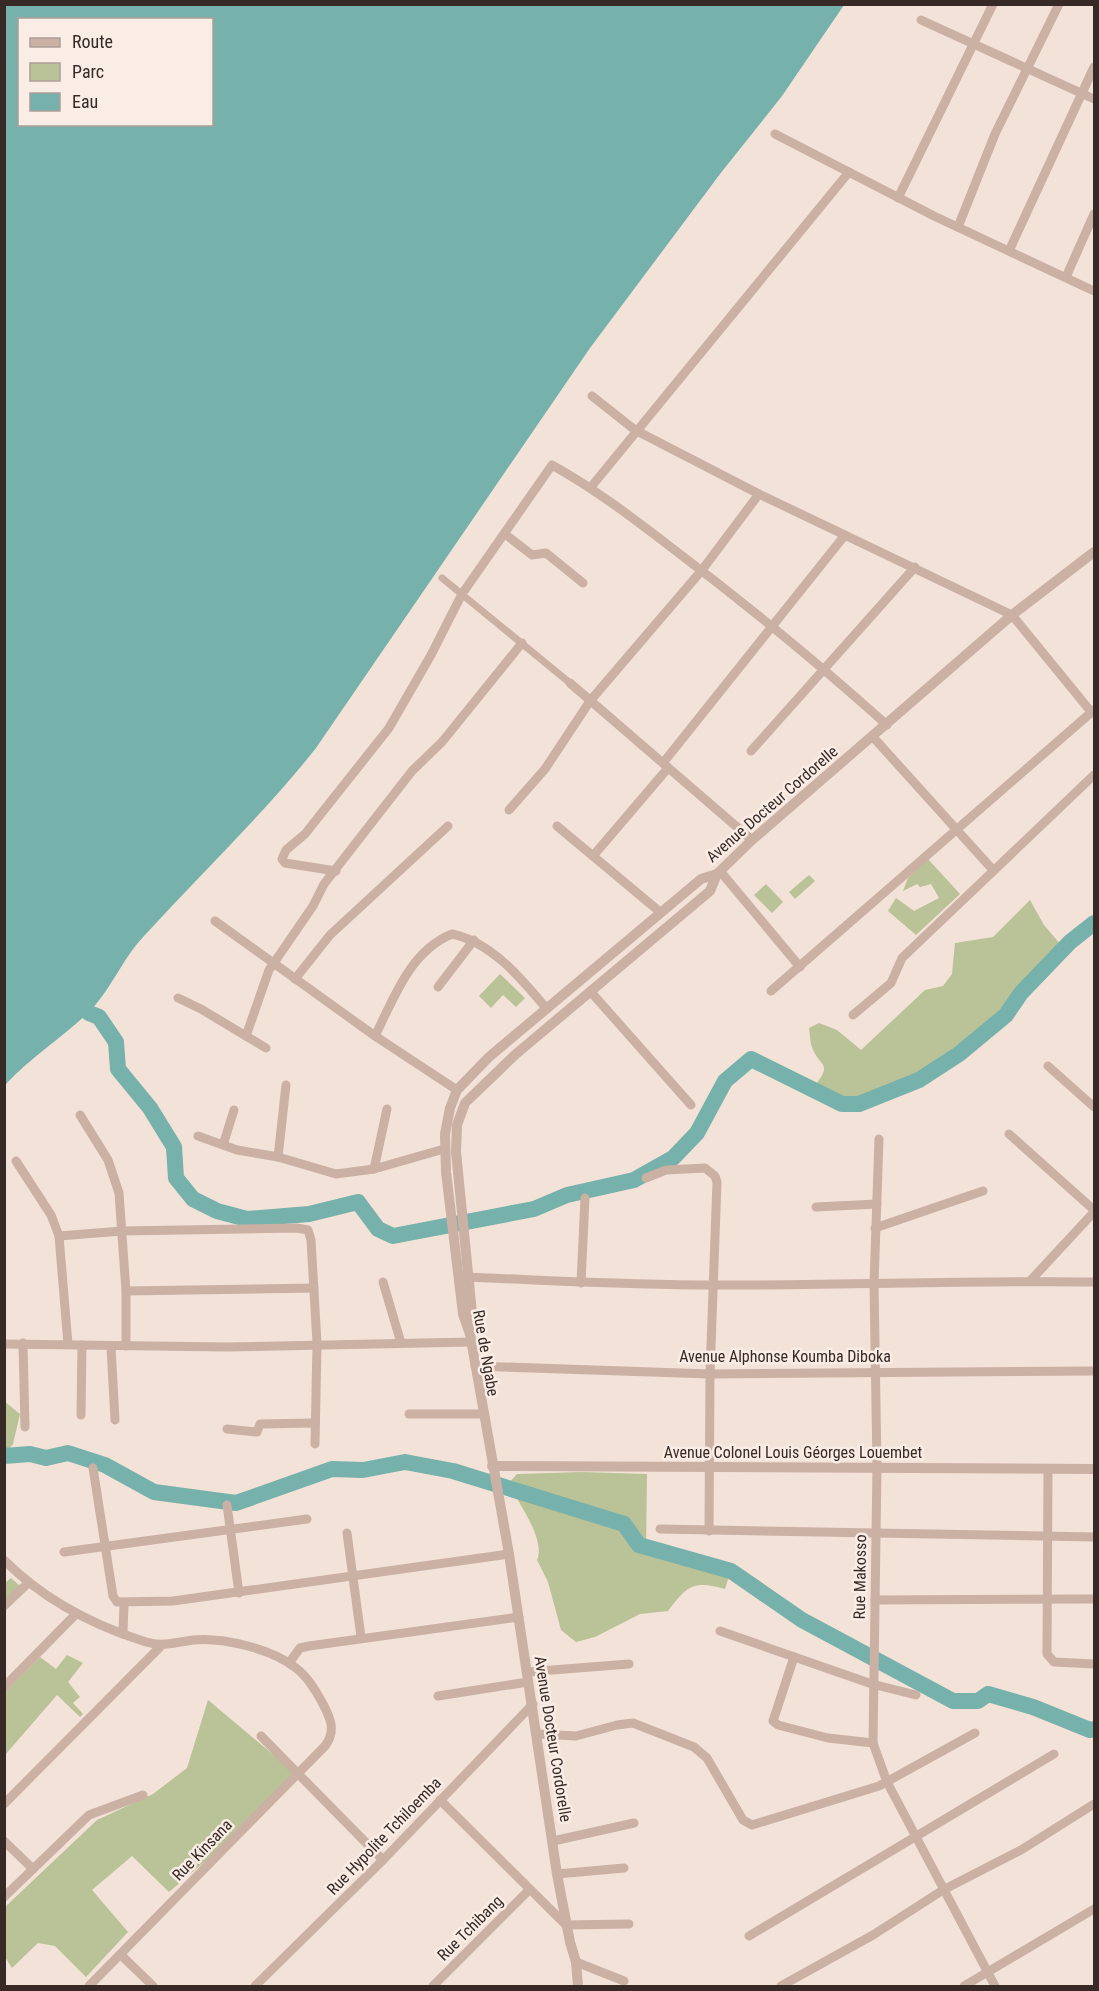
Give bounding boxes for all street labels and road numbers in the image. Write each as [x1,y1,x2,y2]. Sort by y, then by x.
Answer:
street label: Avenue Docteur Cordorelle [702,742,842,866]
street label: Rue de Ngabe [469,1308,503,1398]
street label: Avenue Alphonse Koumba Diboka [679,1347,891,1366]
street label: Avenue Colonel Louis Géorges Louembet [664,1443,922,1462]
street label: Rue Makosso [850,1534,870,1620]
street label: Avenue Docteur Cordorelle [531,1655,575,1823]
street label: Rue Hypolite Tchiloemba [323,1773,445,1899]
street label: Rue Kinsana [168,1815,236,1885]
street label: Rue Tchibang [433,1891,507,1965]

